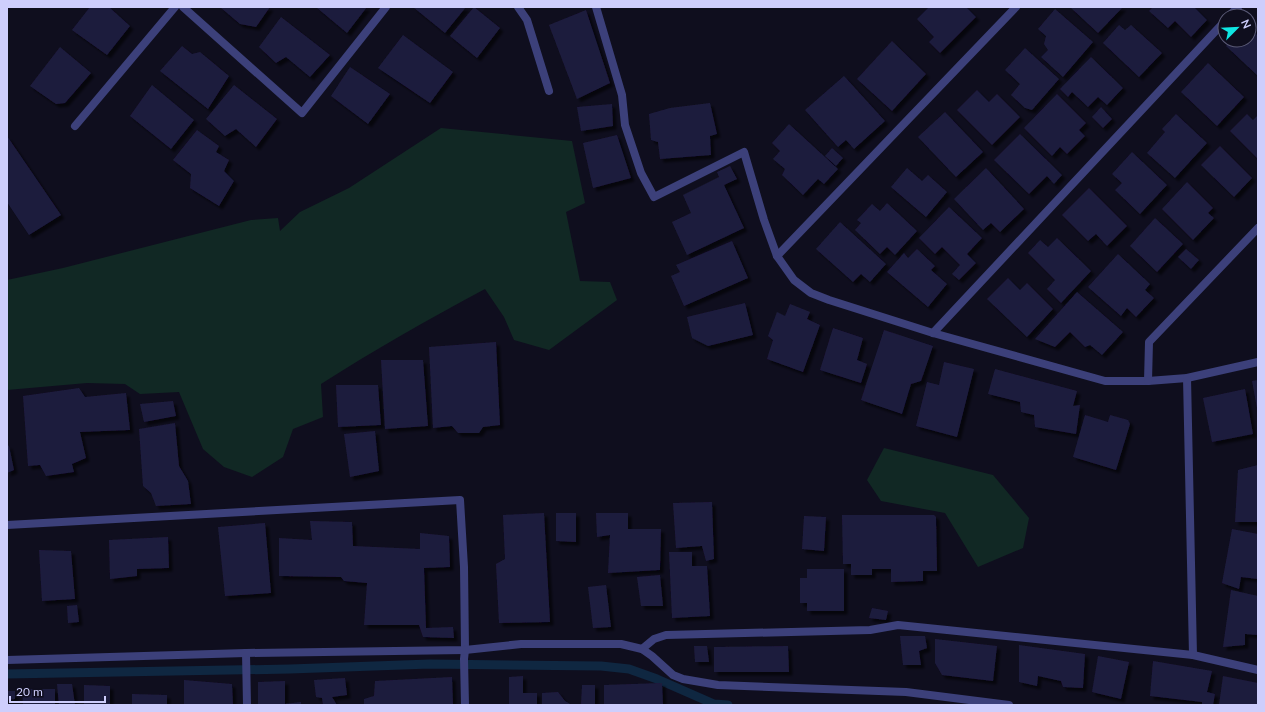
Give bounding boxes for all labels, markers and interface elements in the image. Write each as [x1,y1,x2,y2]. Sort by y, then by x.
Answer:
north arrow [1217,8,1257,48]
text: N [1239,17,1254,30]
scale bar [10,678,105,704]
text: 20 m [16,684,43,699]

